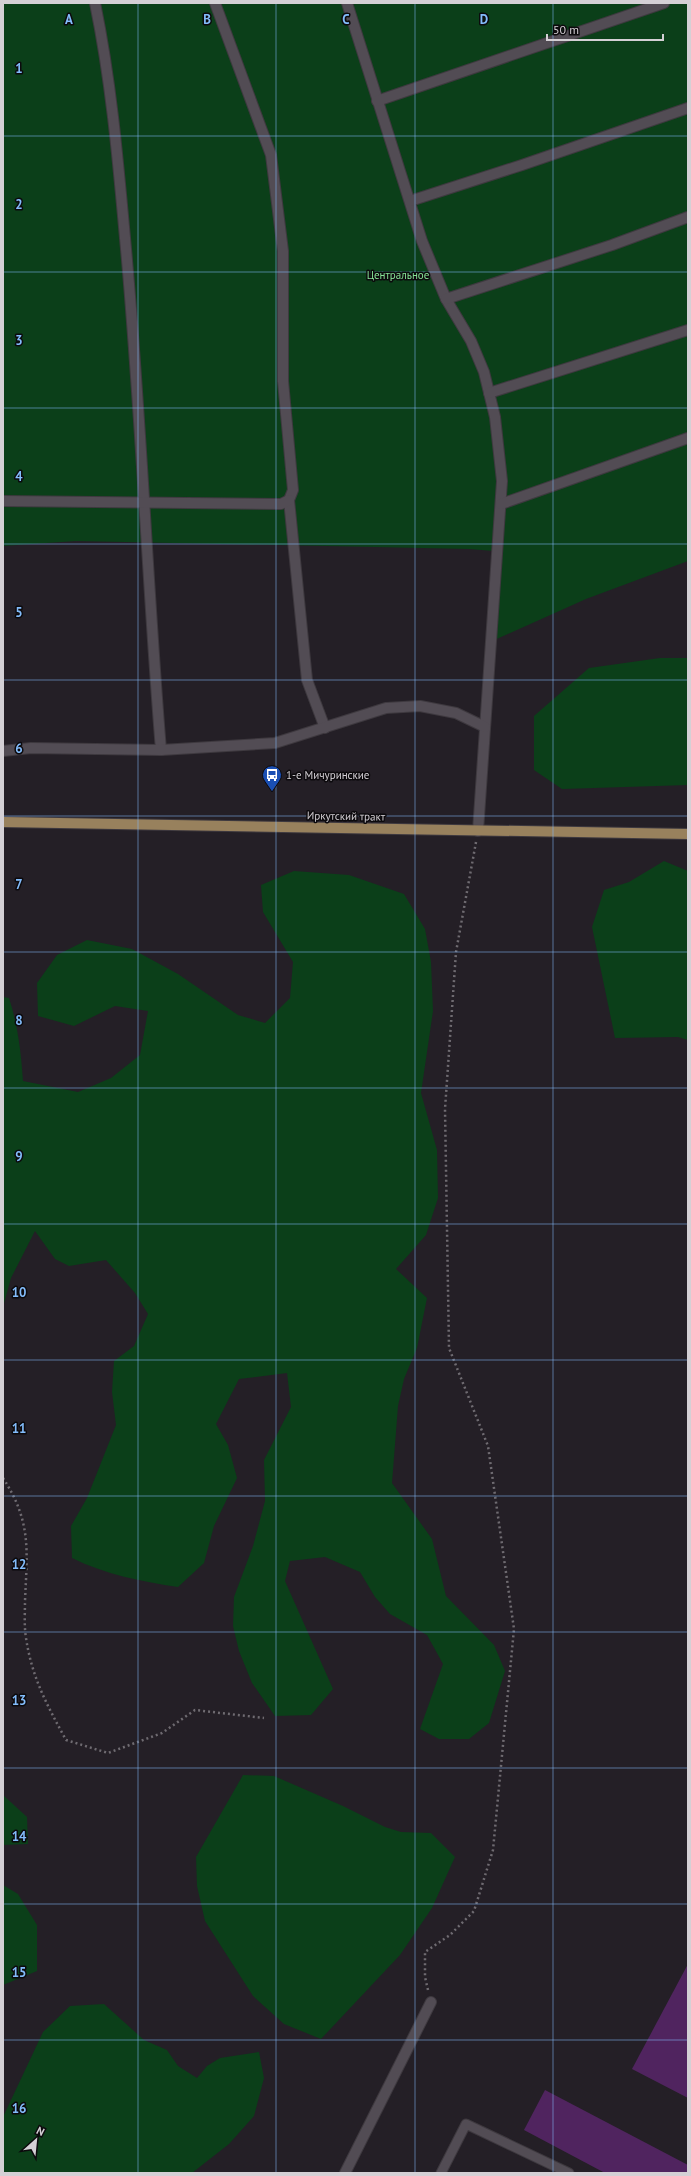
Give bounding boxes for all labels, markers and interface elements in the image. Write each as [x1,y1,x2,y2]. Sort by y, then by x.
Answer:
text: A [65,11,73,28]
text: B [203,11,211,28]
text: C [342,11,350,28]
text: D [480,11,488,28]
scale bar [547,16,663,42]
text: 50 m [553,22,579,37]
text: 1 [15,60,23,77]
text: 2 [15,196,23,213]
park label: Центральное [367,268,430,282]
text: 3 [15,332,23,349]
text: 4 [15,468,23,485]
text: 5 [15,604,23,621]
text: 6 [15,740,23,757]
bus stop icon: 1-е Мичуринские [261,764,283,792]
place label: 1-е Мичуринские [286,768,370,782]
street label: Иркутский тракт [307,808,386,824]
text: 7 [15,876,23,893]
text: 8 [15,1012,23,1029]
text: 9 [15,1148,23,1165]
text: 10 [12,1284,26,1301]
text: 11 [12,1420,26,1437]
text: 12 [12,1556,26,1573]
text: 13 [12,1692,26,1709]
text: 14 [12,1828,27,1845]
text: 15 [12,1964,26,1981]
text: 16 [12,2100,26,2117]
north arrow [16,2120,56,2160]
text: N [34,2123,47,2139]

